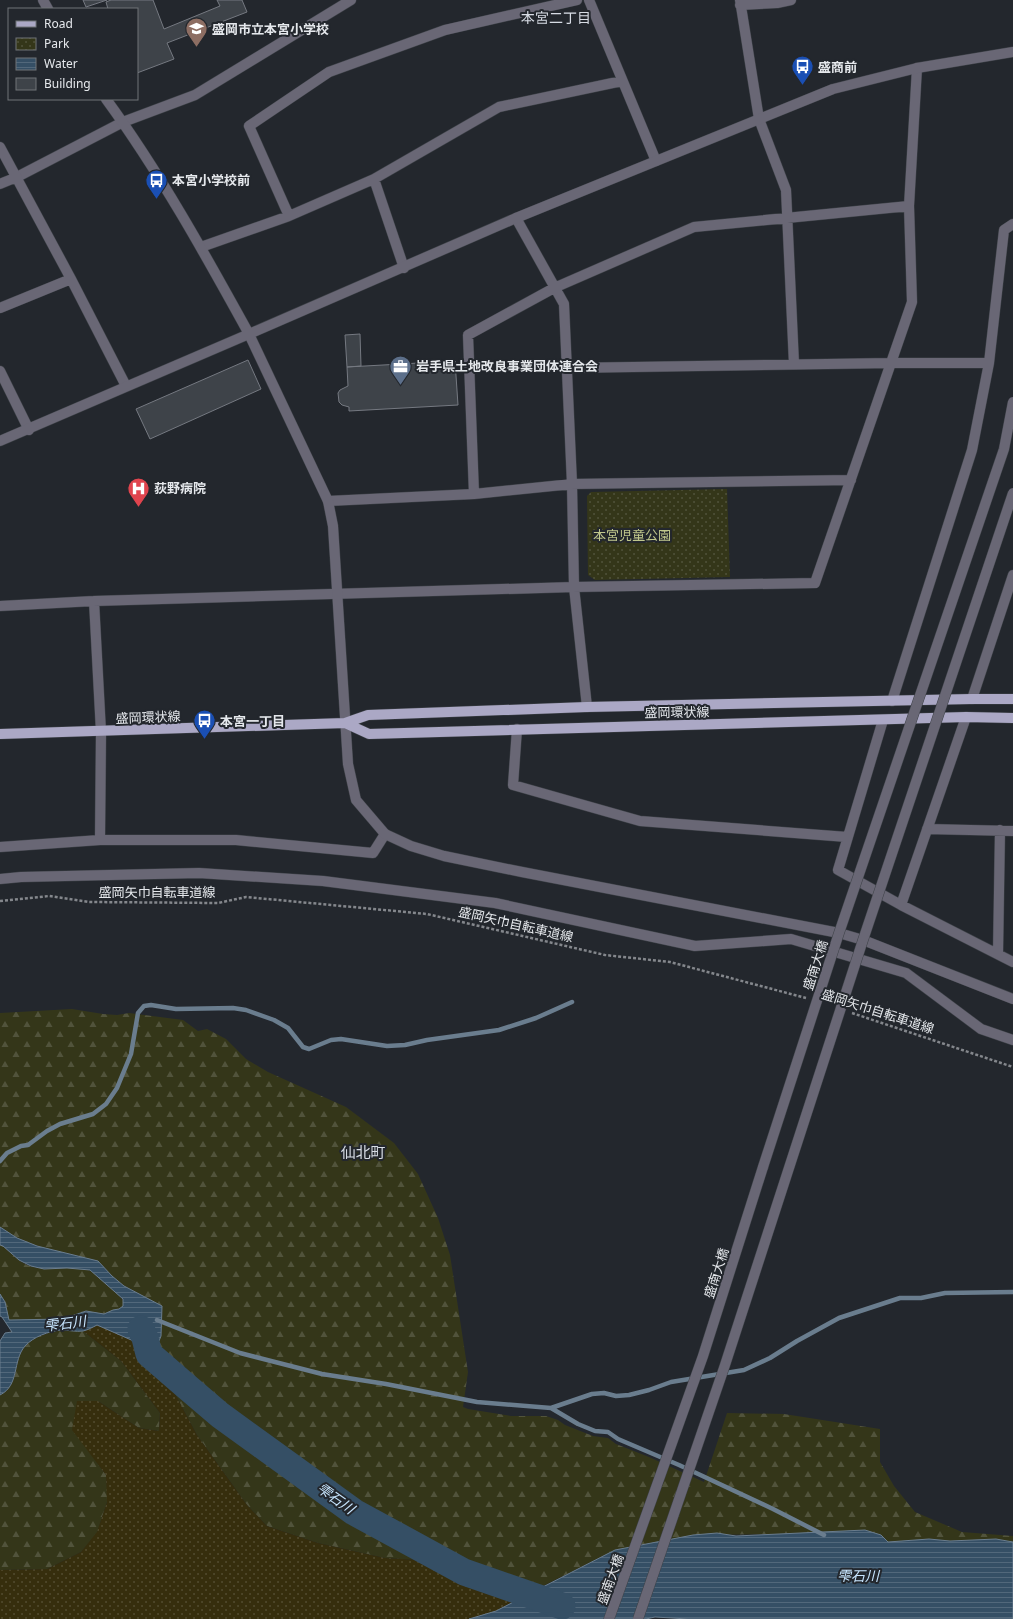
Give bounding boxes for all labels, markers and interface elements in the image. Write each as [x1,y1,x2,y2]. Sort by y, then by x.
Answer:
legend [8,8,138,100]
district label: 本宮二丁目 [521,8,591,27]
text: Road [44,15,73,32]
school or university icon: 盛岡市立本宮小学校 [183,16,209,49]
place label: 盛岡市立本宮小学校 [212,20,329,38]
text: Park [44,35,70,52]
bus stop icon: 盛商前 [790,54,816,87]
text: Water [44,55,78,72]
place label: 盛商前 [818,58,857,76]
text: Building [44,75,91,92]
bus stop icon: 本宮小学校前 [143,167,169,200]
place label: 本宮小学校前 [172,171,250,189]
office icon: 岩手県土地改良事業団体連合会 [388,353,414,386]
place label: 岩手県土地改良事業団体連合会 [416,357,598,375]
hospital icon: 荻野病院 [126,475,152,508]
place label: 荻野病院 [154,479,206,497]
park label: 本宮児童公園 [593,526,671,544]
street label: 盛岡環状線 [644,702,710,722]
street label: 盛岡環状線 [115,707,181,727]
bus stop icon: 本宮一丁目 [192,708,218,741]
place label: 本宮一丁目 [220,712,285,730]
street label: 盛岡矢巾自転車道線 [98,883,216,901]
street label: 盛岡矢巾自転車道線 [457,902,575,946]
street label: 盛南大橋 [798,937,832,993]
street label: 盛岡矢巾自転車道線 [820,984,936,1038]
district label: 仙北町 [340,1142,386,1162]
street label: 盛南大橋 [699,1245,733,1301]
water label: 雫石川 [43,1311,89,1335]
water label: 雫石川 [313,1478,360,1519]
street label: 盛南大橋 [593,1551,627,1607]
water label: 雫石川 [837,1566,881,1585]

